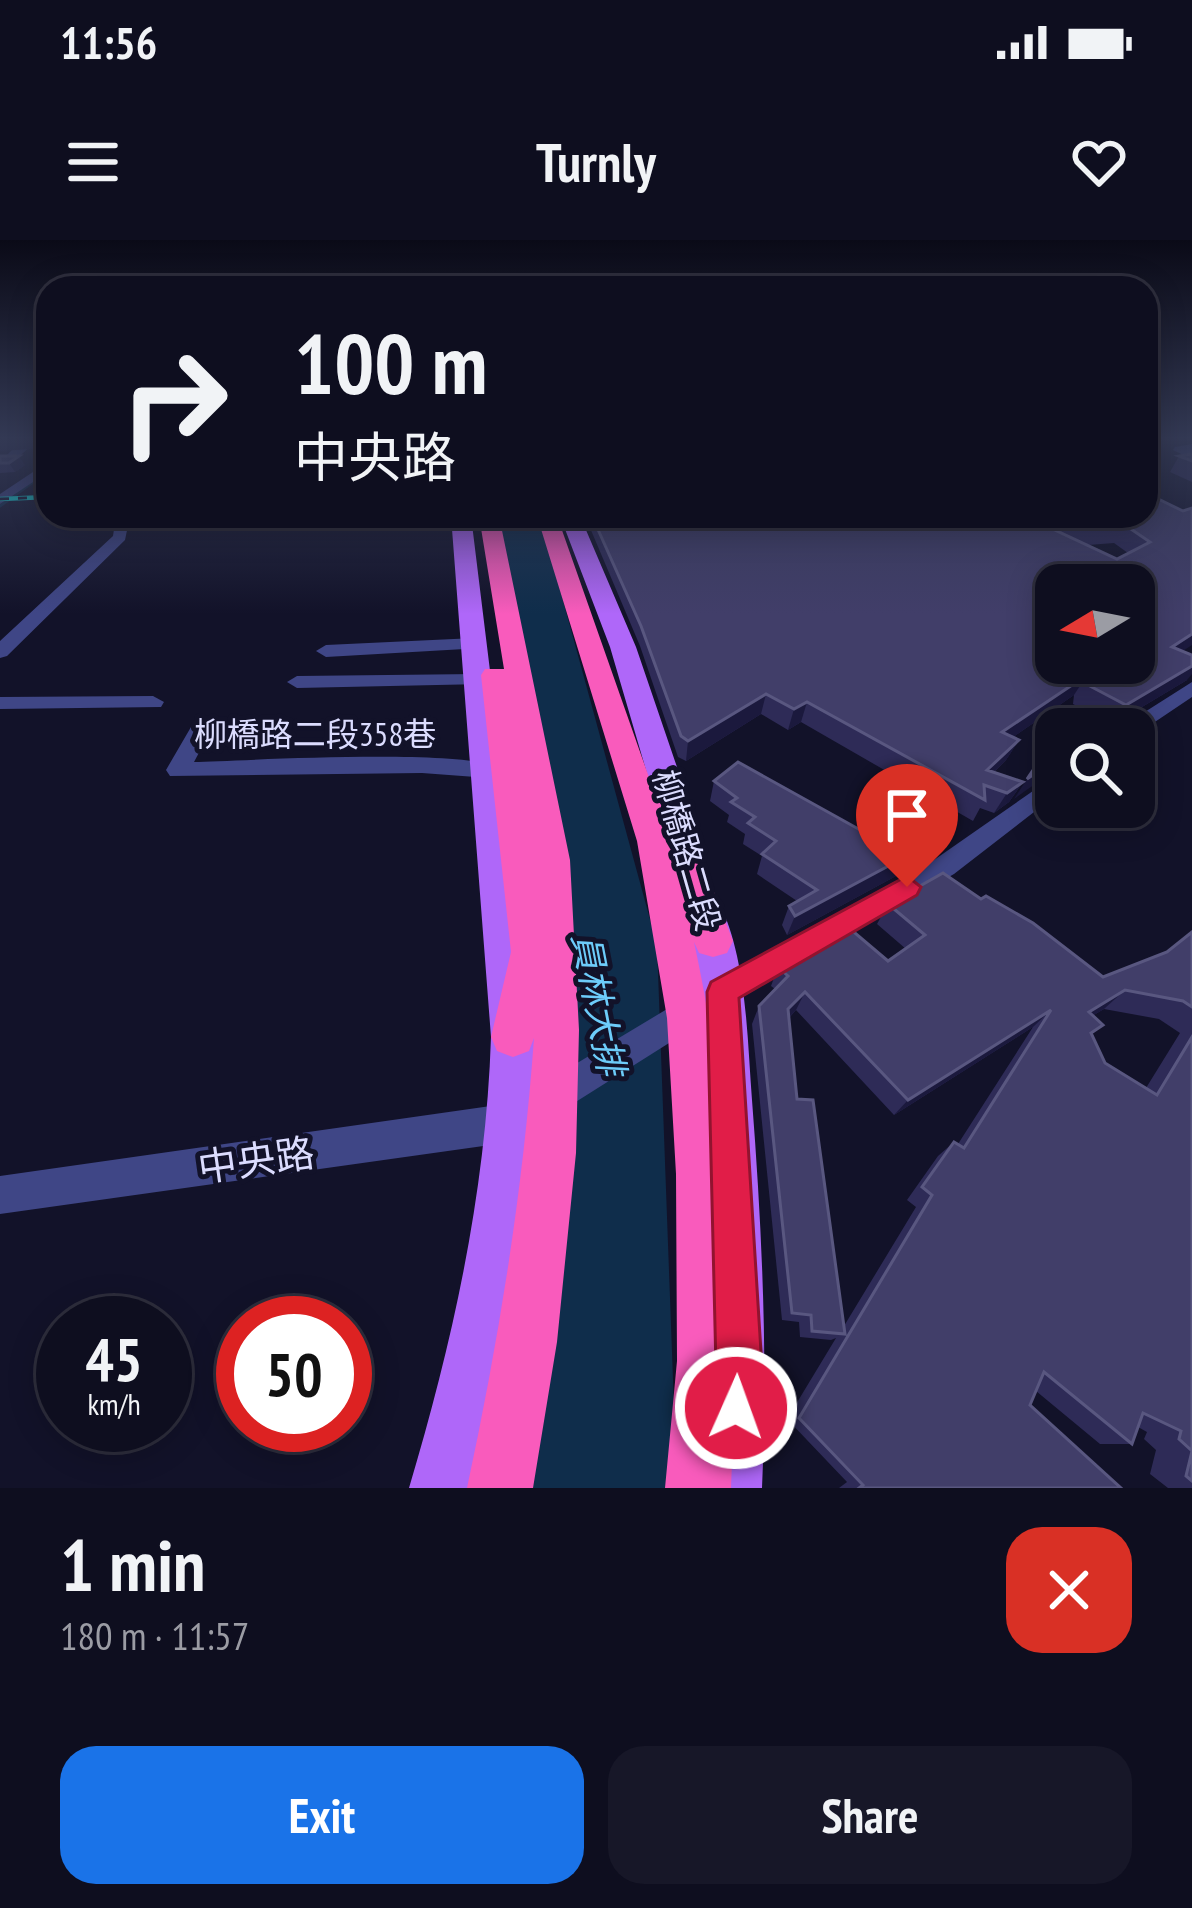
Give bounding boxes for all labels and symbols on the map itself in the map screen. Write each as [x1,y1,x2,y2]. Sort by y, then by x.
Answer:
north arrow [1035,564,1155,684]
street label: 柳橋路二段358巷 [194,712,436,755]
pin [856,764,958,887]
street label: 柳橋路二段 [644,765,731,935]
water label: 員林大排 [563,929,637,1083]
street label: 中央路 [194,1126,317,1193]
speed limit sign: 50 [216,1296,372,1452]
position arrow [673,1345,799,1471]

